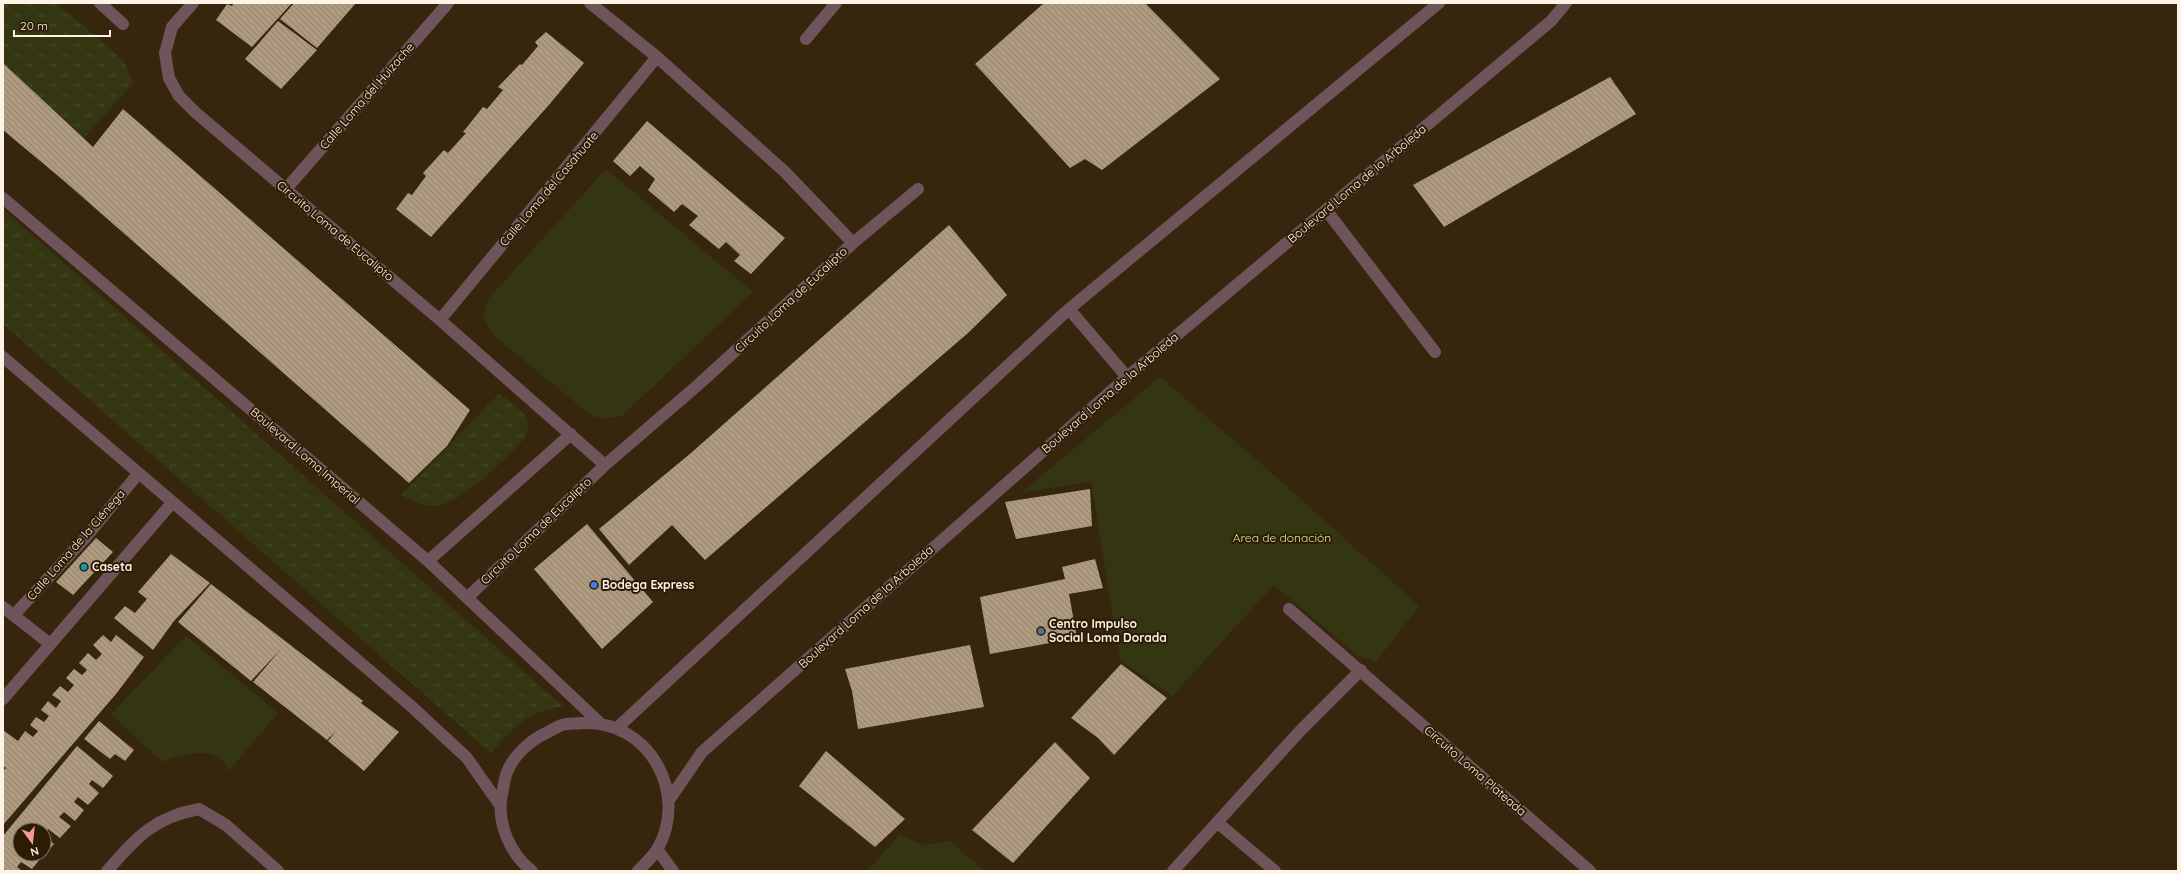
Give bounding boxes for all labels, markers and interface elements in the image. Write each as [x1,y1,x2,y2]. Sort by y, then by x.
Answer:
scale bar [14,12,110,38]
text: 20 m [20,18,48,33]
street label: Calle Loma del Huizache [316,39,417,152]
street label: Boulevard Loma de la Arboleda [1284,121,1429,246]
street label: Calle Loma del Casahuate [496,128,601,249]
street label: Circuito Loma de Eucalipto [274,177,397,284]
street label: Circuito Loma de Eucalipto [731,244,850,356]
street label: Boulevard Loma de la Arboleda [1038,329,1181,456]
street label: Boulevard Loma Imperial [248,404,363,507]
street label: Circuito Loma de Eucalipto [477,474,594,588]
street label: Calle Loma de la Ciénega [23,486,128,603]
park label: Area de donación [1233,530,1331,545]
street label: Boulevard Loma de la Arboleda [795,542,936,671]
place label: Caseta [92,559,132,574]
marker: Caseta [79,562,89,572]
place label: Bodega Express [602,577,694,592]
marker: Bodega Express [589,580,599,590]
place label: Centro Impulso Social Loma Dorada [1049,616,1167,645]
marker: Centro Impulso Social Loma Dorada [1036,626,1046,636]
street label: Circuito Loma Plateada [1421,722,1529,819]
north arrow [12,822,52,862]
text: N [29,844,40,859]

